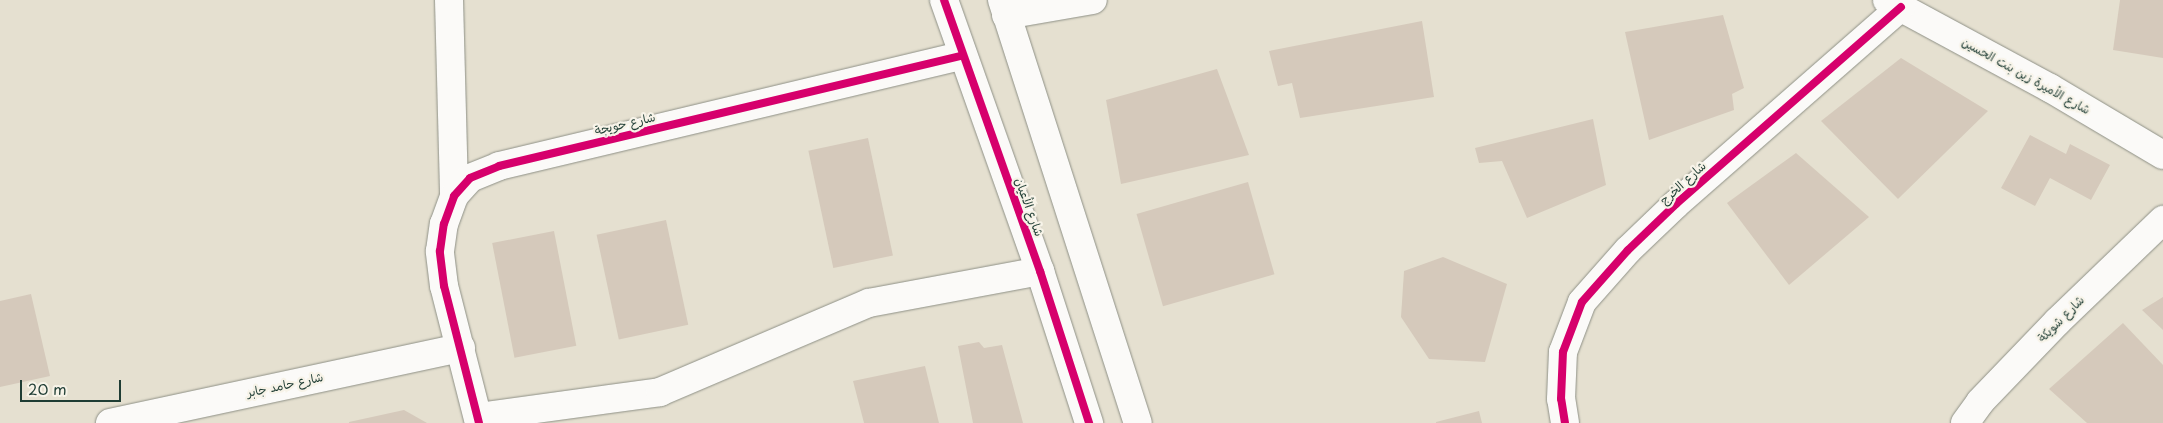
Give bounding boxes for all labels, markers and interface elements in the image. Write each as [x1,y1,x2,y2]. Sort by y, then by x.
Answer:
street label: شارع الأميرة زين بنت الحسين [1959,35,2093,117]
street label: شارع حويجة [593,110,657,138]
street label: شارع الخرج [1657,159,1709,207]
street label: شارع الأعيان [1012,176,1046,238]
street label: شارع شويكة [2035,293,2087,345]
scale bar [22,370,124,402]
street label: شارع حامد جابر [245,370,325,400]
text: 20 m [28,377,67,400]

